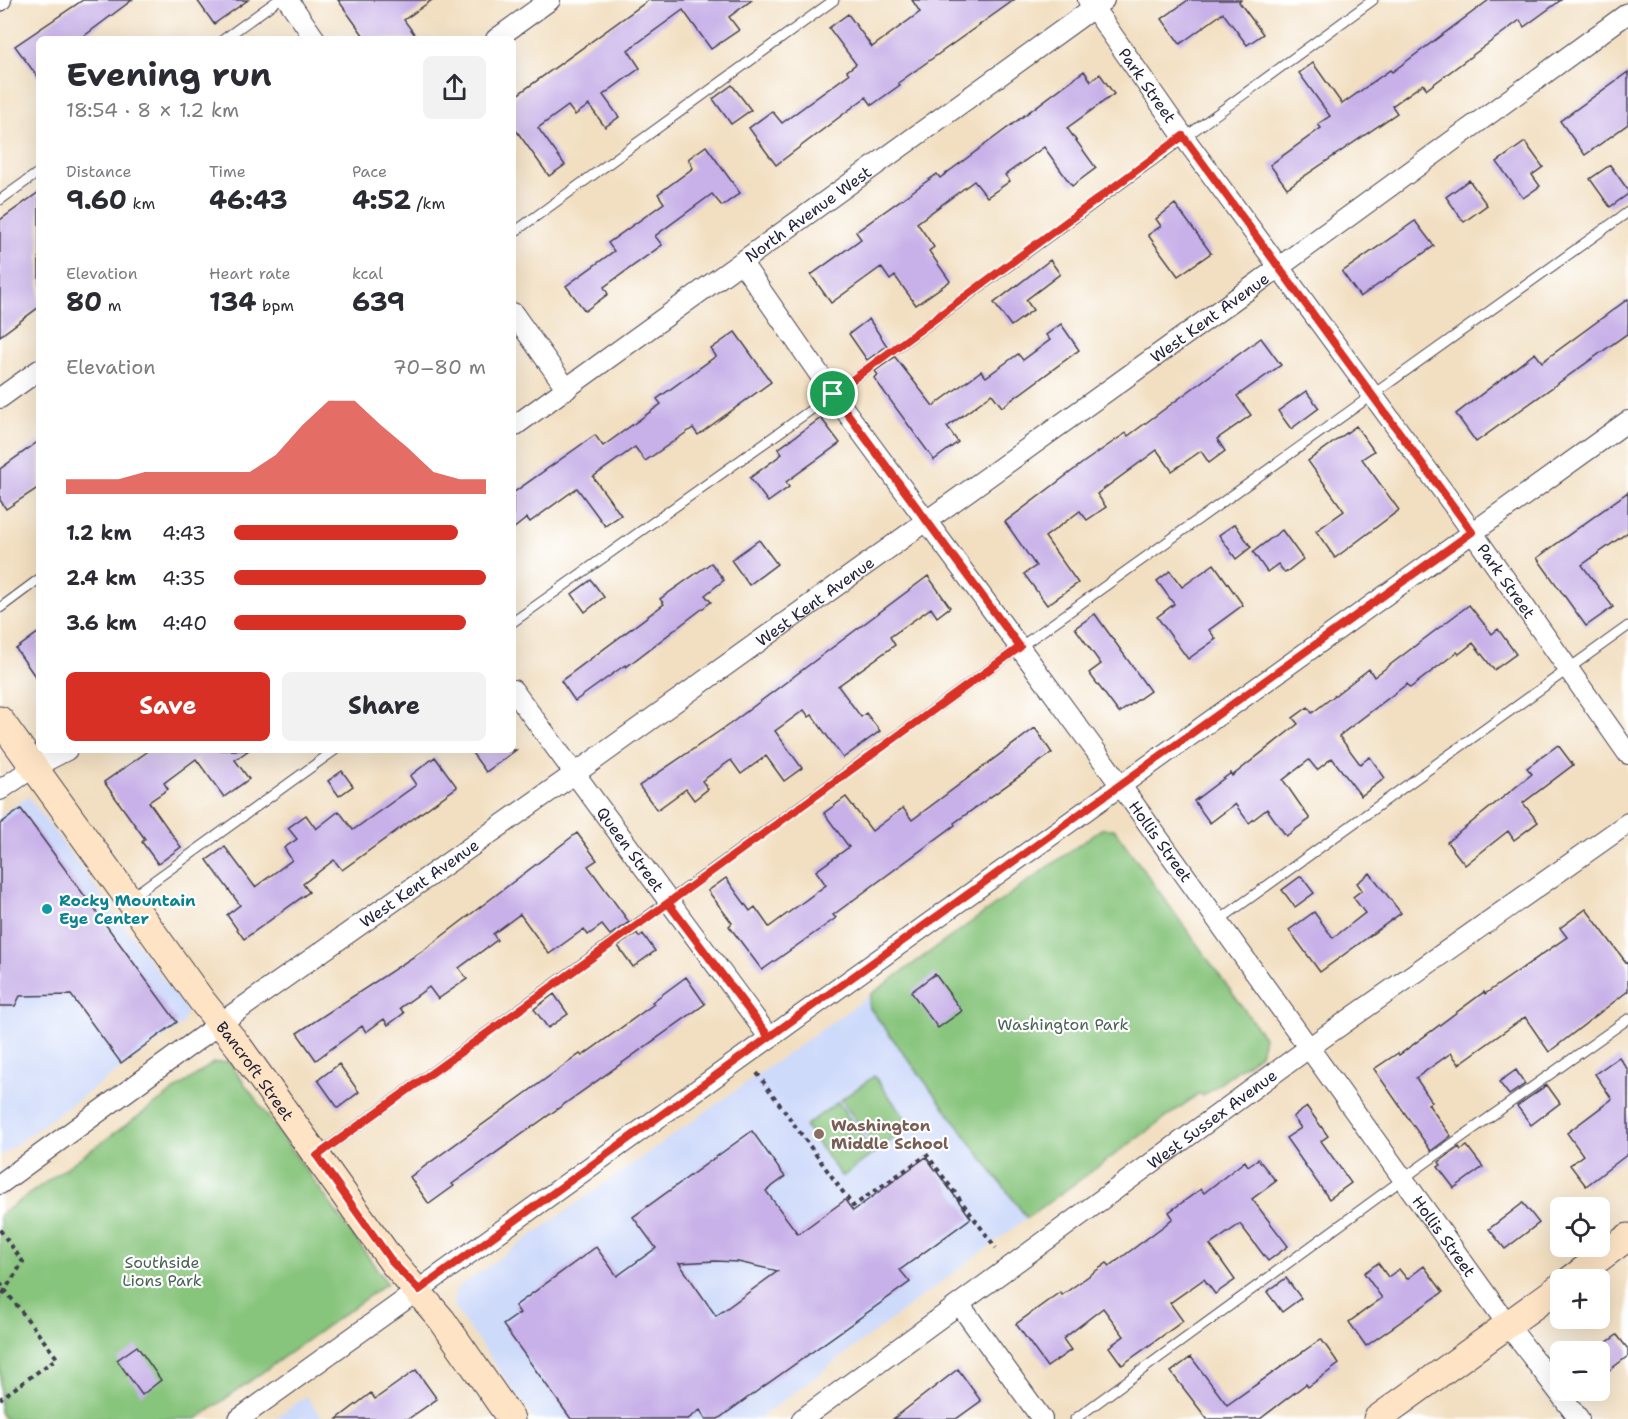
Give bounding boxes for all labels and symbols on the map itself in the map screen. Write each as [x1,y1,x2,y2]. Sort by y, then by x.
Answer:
street label: Park Street [1114,44,1181,127]
street label: North Avenue West [741,162,876,267]
street label: West Kent Avenue [1147,268,1273,367]
pin [807,368,858,419]
street label: Park Street [1473,540,1540,623]
street label: West Kent Avenue [752,552,879,651]
street label: Hollis Street [1124,797,1197,886]
street label: Queen Street [592,803,669,896]
street label: West Kent Avenue [356,834,483,933]
place label: Rocky Mountain Eye Center [59,890,196,929]
marker: Rocky Mountain Eye Center [40,902,54,916]
park label: Washington Park [997,1014,1129,1035]
street label: Bancroft Street [211,1017,298,1125]
street label: West Sussex Avenue [1143,1065,1281,1174]
place label: Washington Middle School [831,1115,949,1154]
marker: Washington Middle School [812,1127,826,1141]
street label: Hollis Street [1407,1191,1480,1281]
park label: Southside Lions Park [122,1252,202,1291]

